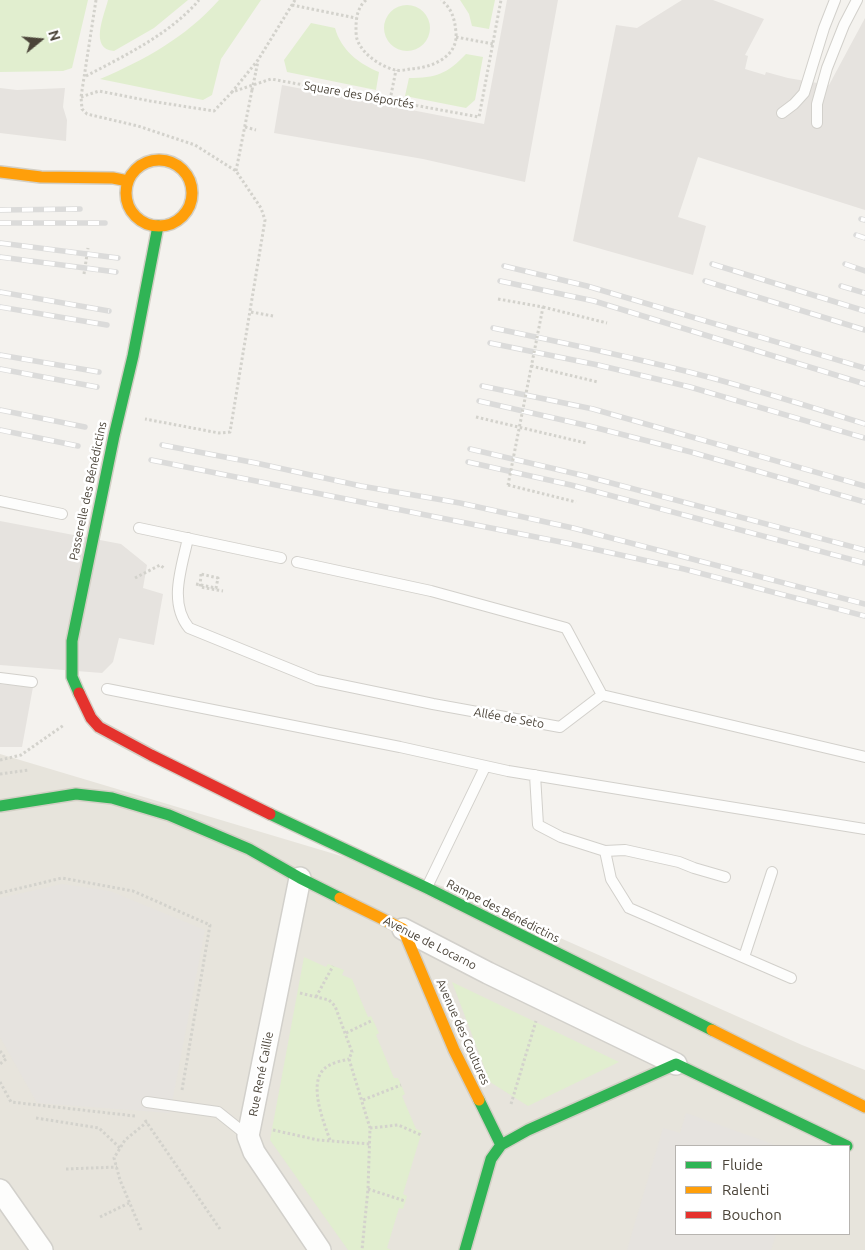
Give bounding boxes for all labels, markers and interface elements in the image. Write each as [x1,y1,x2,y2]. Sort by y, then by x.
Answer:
north arrow [15,15,65,65]
text: N [45,28,64,43]
street label: Square des Déportés [303,78,415,112]
street label: Passerelle des Bénédictins [66,420,110,562]
street label: Allée de Seto [473,705,545,731]
street label: Rampe des Bénédictins [444,876,562,946]
street label: Avenue de Locarno [381,913,479,973]
street label: Avenue des Coutures [433,977,493,1087]
street label: Rue René Caillie [246,1030,276,1118]
legend [675,1145,850,1235]
text: Fluide [722,1156,763,1173]
text: Ralenti [722,1181,769,1198]
text: Bouchon [722,1206,782,1223]

